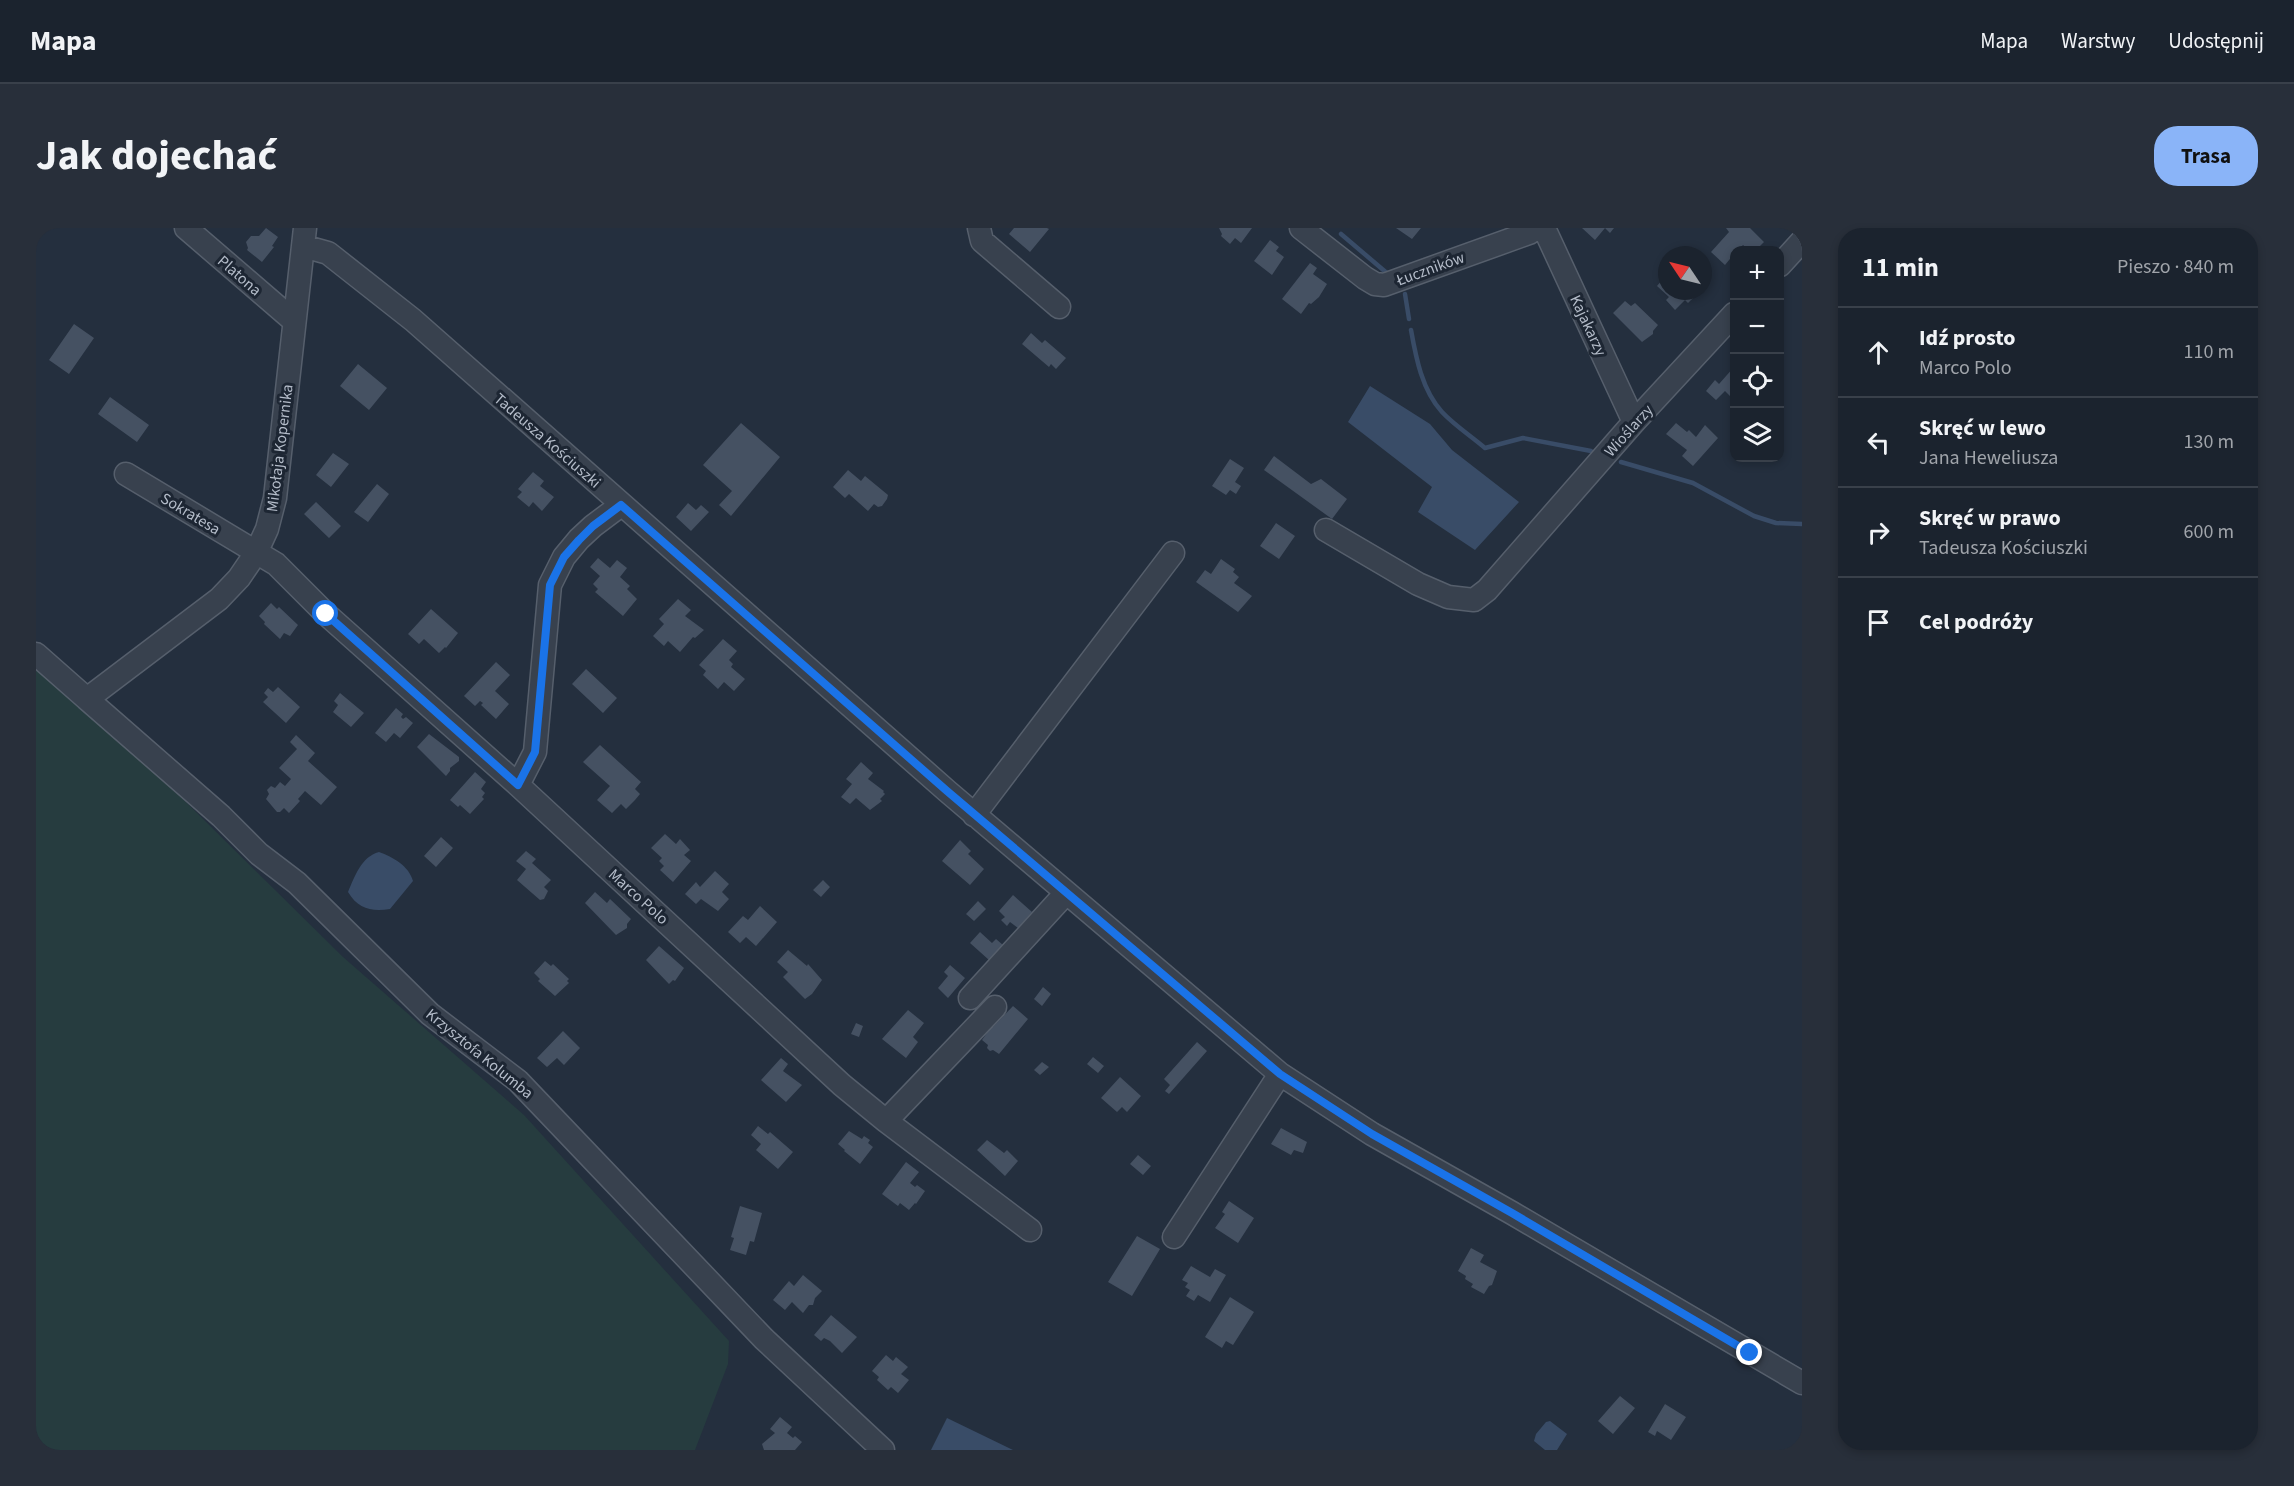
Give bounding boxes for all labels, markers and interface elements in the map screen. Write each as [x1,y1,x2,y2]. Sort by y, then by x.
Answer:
text: Mapa [30,21,97,61]
text: Mapa [1980,26,2028,56]
text: Warstwy [2061,26,2135,56]
text: Udostępnij [2168,26,2264,56]
text: Jak dojechać [36,126,277,186]
button: Trasa [2154,126,2258,186]
street label: Łuczników [1392,246,1468,292]
north arrow [1658,246,1712,300]
map controls [1730,246,1784,462]
button: + [1730,246,1784,300]
text: 11 min [1862,249,1939,286]
street label: Platona [213,251,266,301]
text: Pieszo · 840 m [2117,253,2234,281]
street label: Kajakarzy [1564,291,1612,360]
button: − [1730,300,1784,354]
text: Idź prosto [1919,322,2016,354]
icon: ahead [1862,336,1895,369]
text: 110 m [2184,338,2234,366]
button: locate [1730,354,1784,408]
text: Marco Polo [1919,354,2012,382]
street label: Mikołaja Kopernika [261,383,299,513]
street label: Tadeusza Kościuszki [489,388,606,493]
street label: Wioślarzy [1599,399,1659,462]
button: layers [1730,408,1784,462]
text: Skręć w lewo [1919,412,2046,444]
icon: left [1862,426,1895,459]
text: 130 m [2184,428,2234,456]
text: Jana Heweliusza [1919,444,2058,472]
street label: Sokratesa [157,487,224,540]
text: Skręć w prawo [1919,502,2061,534]
icon: right [1862,516,1895,549]
text: 600 m [2184,518,2234,546]
text: Tadeusza Kościuszki [1919,534,2088,562]
route start [312,600,338,626]
icon: arrive [1862,606,1895,639]
text: Cel podróży [1919,606,2033,638]
street label: Marco Polo [603,864,673,930]
street label: Krzysztofa Kolumba [421,1004,538,1104]
route end [1736,1339,1762,1365]

